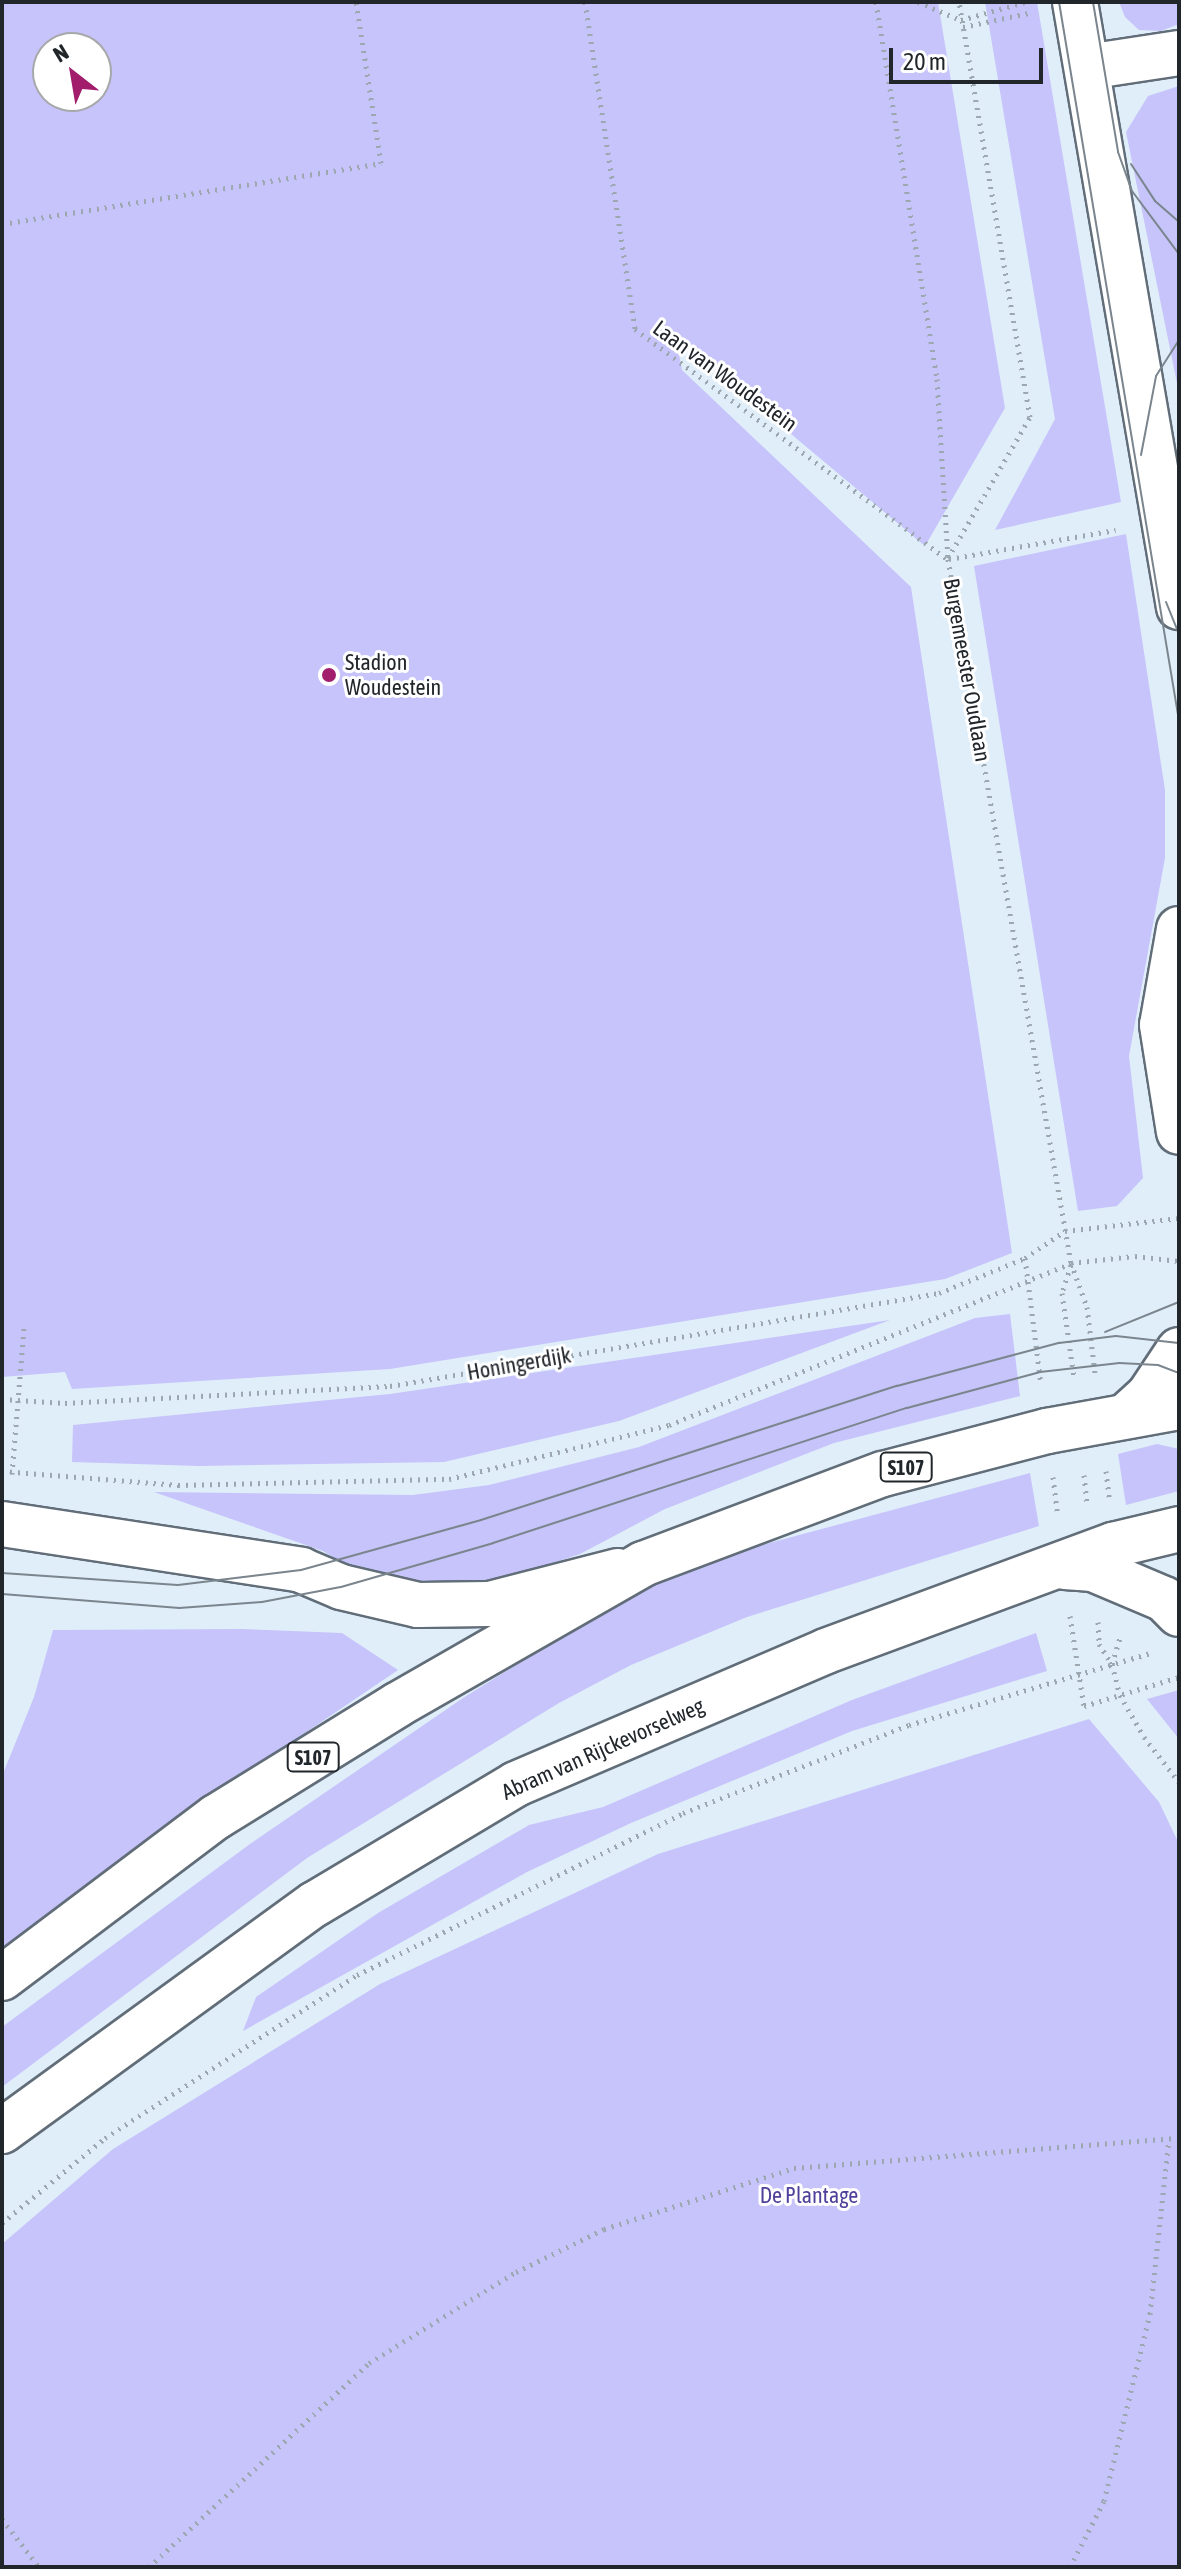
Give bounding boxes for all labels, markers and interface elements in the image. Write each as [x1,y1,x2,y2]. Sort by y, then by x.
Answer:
north arrow [32,32,112,112]
scale bar [893,32,1047,82]
text: N [48,39,73,68]
text: 20 m [903,48,946,75]
street label: Laan van Woudestein [648,315,802,437]
street label: Burgemeester Oudlaan [938,576,996,764]
place label: Stadion Woudestein [345,649,441,700]
marker: Stadion Woudestein [320,666,338,684]
street label: Honingerdijk [465,1342,573,1386]
road number: S107 [878,1451,934,1483]
street label: Abram van Rijckevorselweg [498,1692,708,1806]
road number: S107 [285,1741,341,1773]
park label: De Plantage [760,2183,858,2209]

